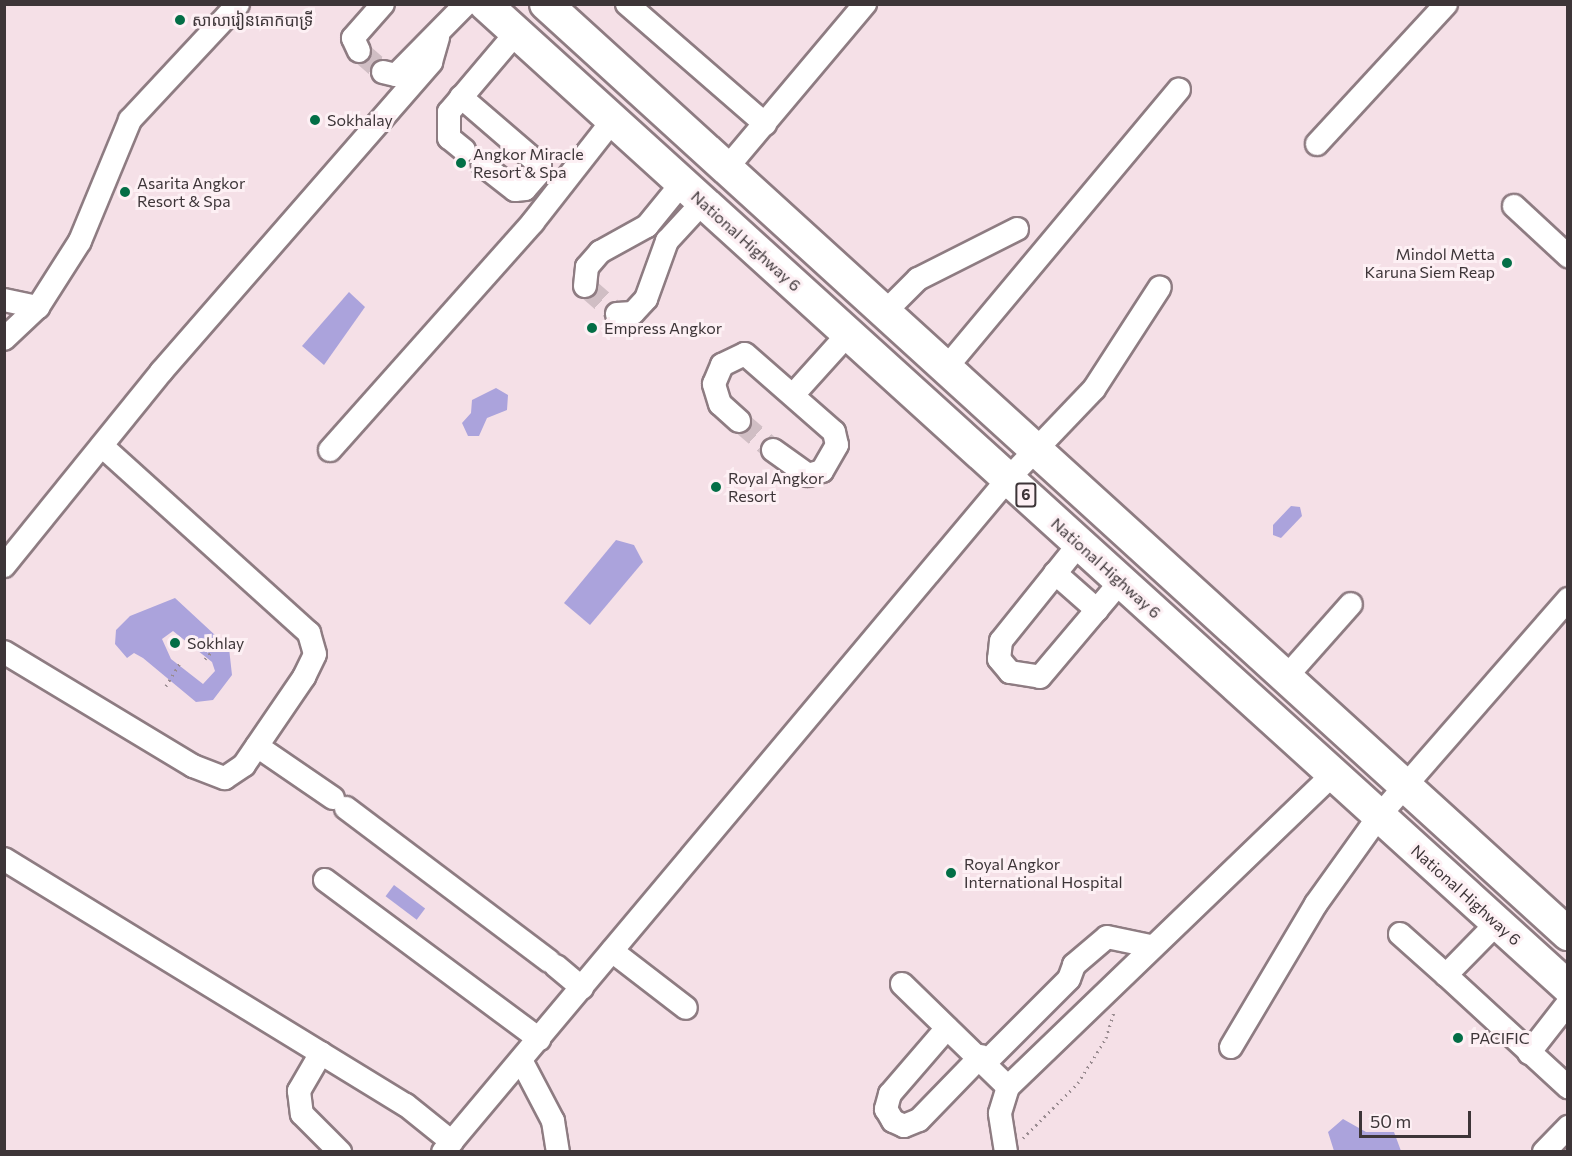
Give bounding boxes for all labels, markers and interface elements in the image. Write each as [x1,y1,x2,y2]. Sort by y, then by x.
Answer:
place label: សាលារៀនគោកបាទ្រី [192,10,313,30]
marker: សាលារៀនគោកបាទ្រី [173,13,187,27]
place label: Sokhalay [327,110,393,130]
marker: Sokhalay [308,113,322,127]
place label: Angkor Miracle Resort & Spa [473,144,584,182]
marker: Angkor Miracle Resort & Spa [454,156,468,170]
place label: Asarita Angkor Resort & Spa [137,173,245,211]
marker: Asarita Angkor Resort & Spa [118,185,132,199]
street label: National Highway 6 [687,187,805,295]
place label: Mindol Metta Karuna Siem Reap [1365,244,1495,282]
marker: Mindol Metta Karuna Siem Reap [1500,256,1514,270]
place label: Empress Angkor [604,318,722,338]
marker: Empress Angkor [585,321,599,335]
place label: Royal Angkor Resort [728,468,824,506]
marker: Royal Angkor Resort [709,480,723,494]
road number: 6 [1014,483,1038,507]
street label: National Highway 6 [1047,514,1165,622]
place label: Sokhlay [187,633,244,653]
marker: Sokhlay [168,636,182,650]
street label: National Highway 6 [1407,841,1525,949]
place label: Royal Angkor International Hospital [964,854,1123,892]
marker: Royal Angkor International Hospital [942,864,960,882]
place label: PACIFIC [1470,1028,1530,1048]
marker: PACIFIC [1451,1031,1465,1045]
scale bar [1362,1099,1474,1137]
text: 50 m [1370,1110,1411,1132]

